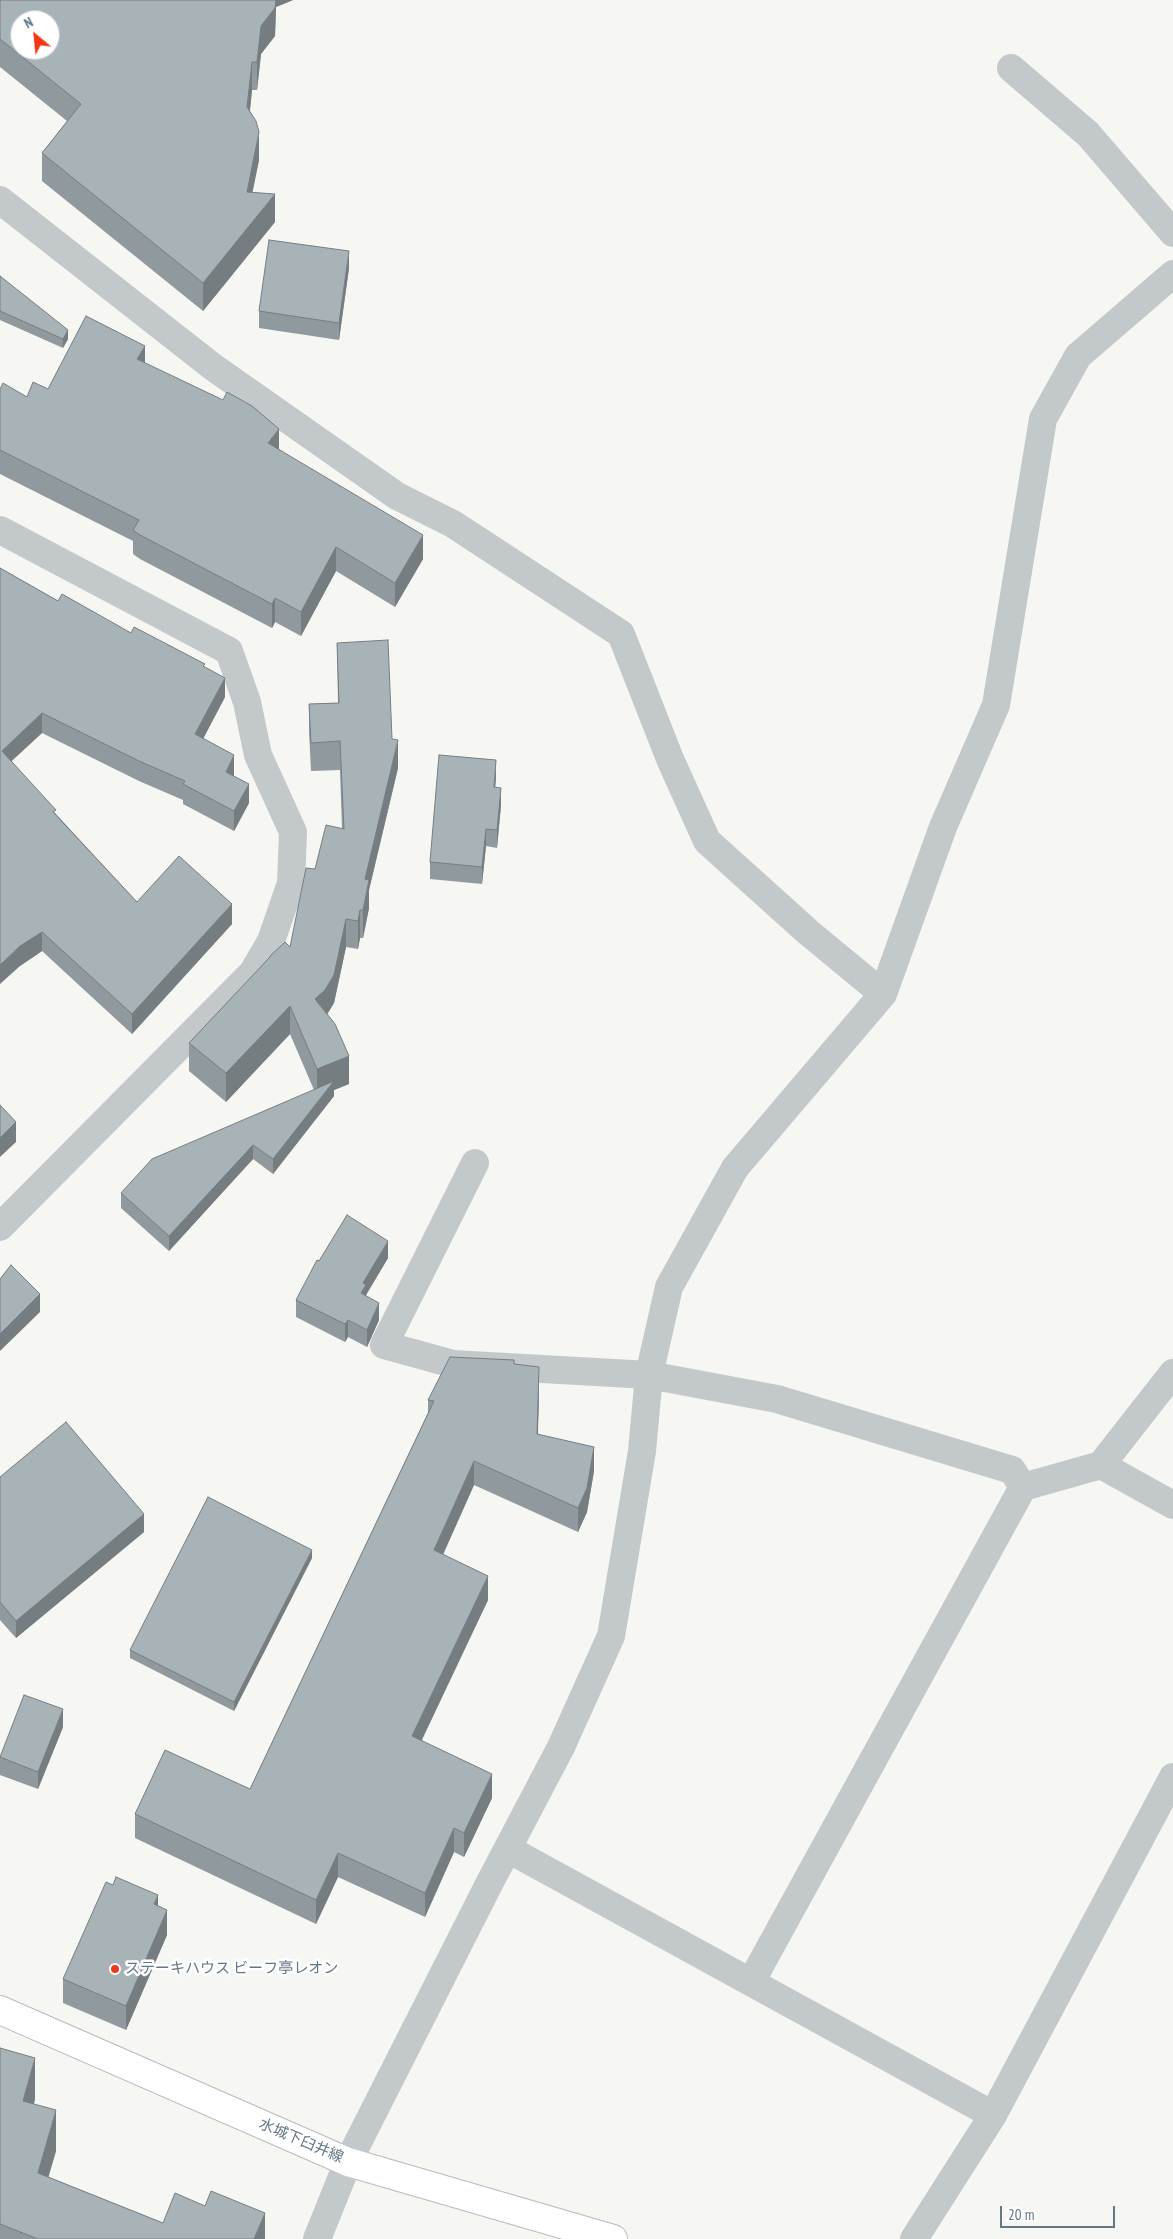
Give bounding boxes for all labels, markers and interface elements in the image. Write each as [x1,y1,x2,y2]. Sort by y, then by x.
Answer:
north arrow [10,10,60,60]
text: N [21,13,36,32]
place label: ステーキハウス ビーフ亭レオン [125,1960,338,1978]
marker: ステーキハウス ビーフ亭レオン [109,1963,121,1975]
street label: 水城下臼井線 [256,2115,346,2167]
scale bar [1003,2196,1118,2228]
text: 20 m [1008,2205,1034,2224]

